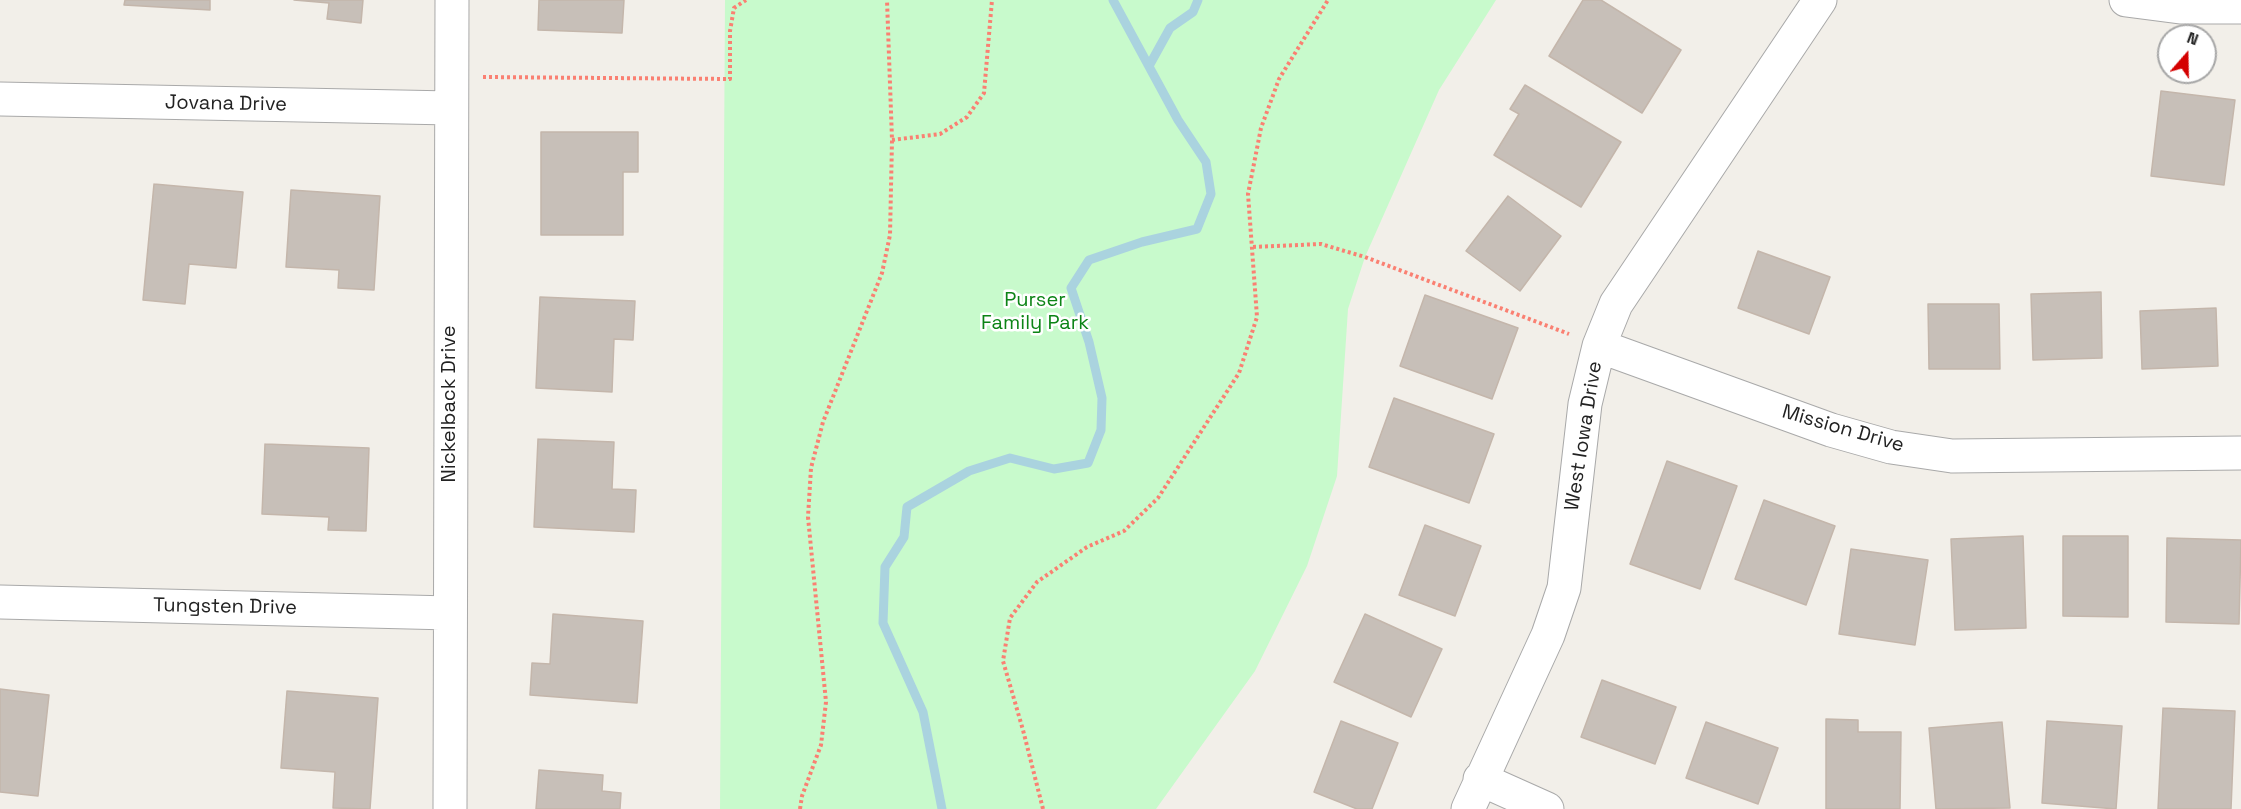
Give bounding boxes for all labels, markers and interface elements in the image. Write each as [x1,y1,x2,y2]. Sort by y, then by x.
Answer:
north arrow [2157,24,2217,84]
text: N [2184,27,2201,50]
street label: Jovana Drive [165,91,287,117]
park label: Purser Family Park [981,289,1089,336]
street label: Nickelback Drive [438,326,462,482]
street label: West Iowa Drive [1560,359,1608,513]
street label: Mission Drive [1779,400,1907,458]
street label: Tungsten Drive [153,594,297,620]

